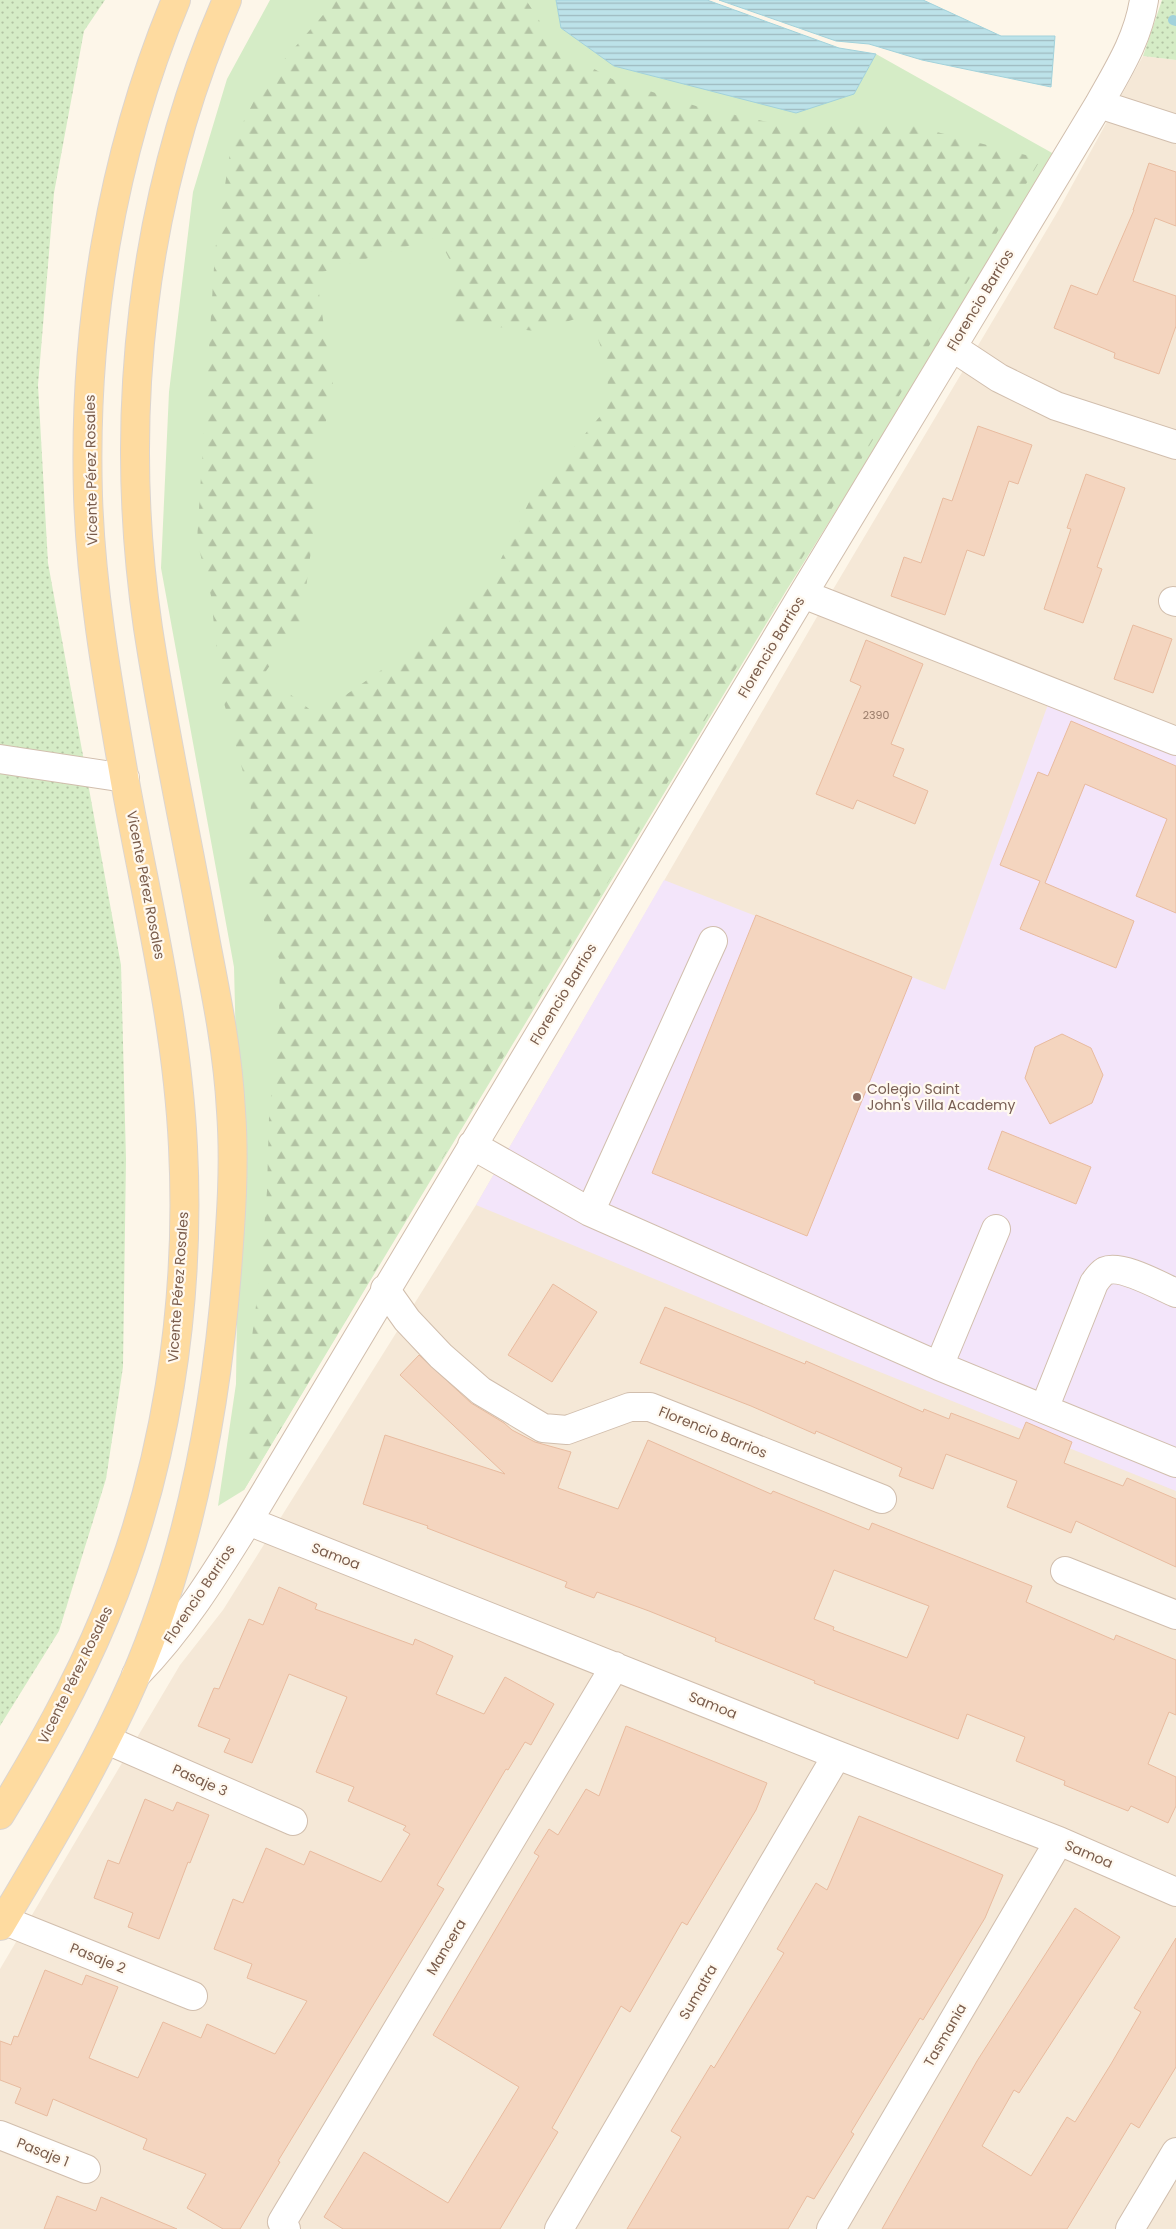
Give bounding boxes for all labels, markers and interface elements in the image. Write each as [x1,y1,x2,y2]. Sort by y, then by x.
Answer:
street label: Florencio Barrios [942,245,1018,355]
street label: Vicente Pérez Rosales [80,394,102,546]
street label: Florencio Barrios [733,592,809,702]
house number: 2390 [863,707,889,723]
street label: Vicente Pérez Rosales [122,809,170,961]
street label: Florencio Barrios [525,939,601,1049]
place label: Colegio Saint John's Villa Academy [867,1079,1016,1115]
marker: Colegio Saint John's Villa Academy [851,1091,863,1103]
street label: Vicente Pérez Rosales [163,1211,193,1363]
street label: Florencio Barrios [656,1401,770,1463]
street label: Samoa [309,1538,363,1574]
street label: Florencio Barrios [159,1541,239,1647]
street label: Vicente Pérez Rosales [33,1603,117,1747]
street label: Samoa [686,1686,740,1724]
street label: Pasaje 3 [169,1759,231,1801]
street label: Samoa [1062,1835,1116,1873]
street label: Mancera [421,1915,471,1979]
street label: Pasaje 2 [67,1938,129,1978]
street label: Sumatra [674,1961,722,2023]
street label: Tasmania [919,2000,971,2070]
street label: Pasaje 1 [14,2132,72,2172]

